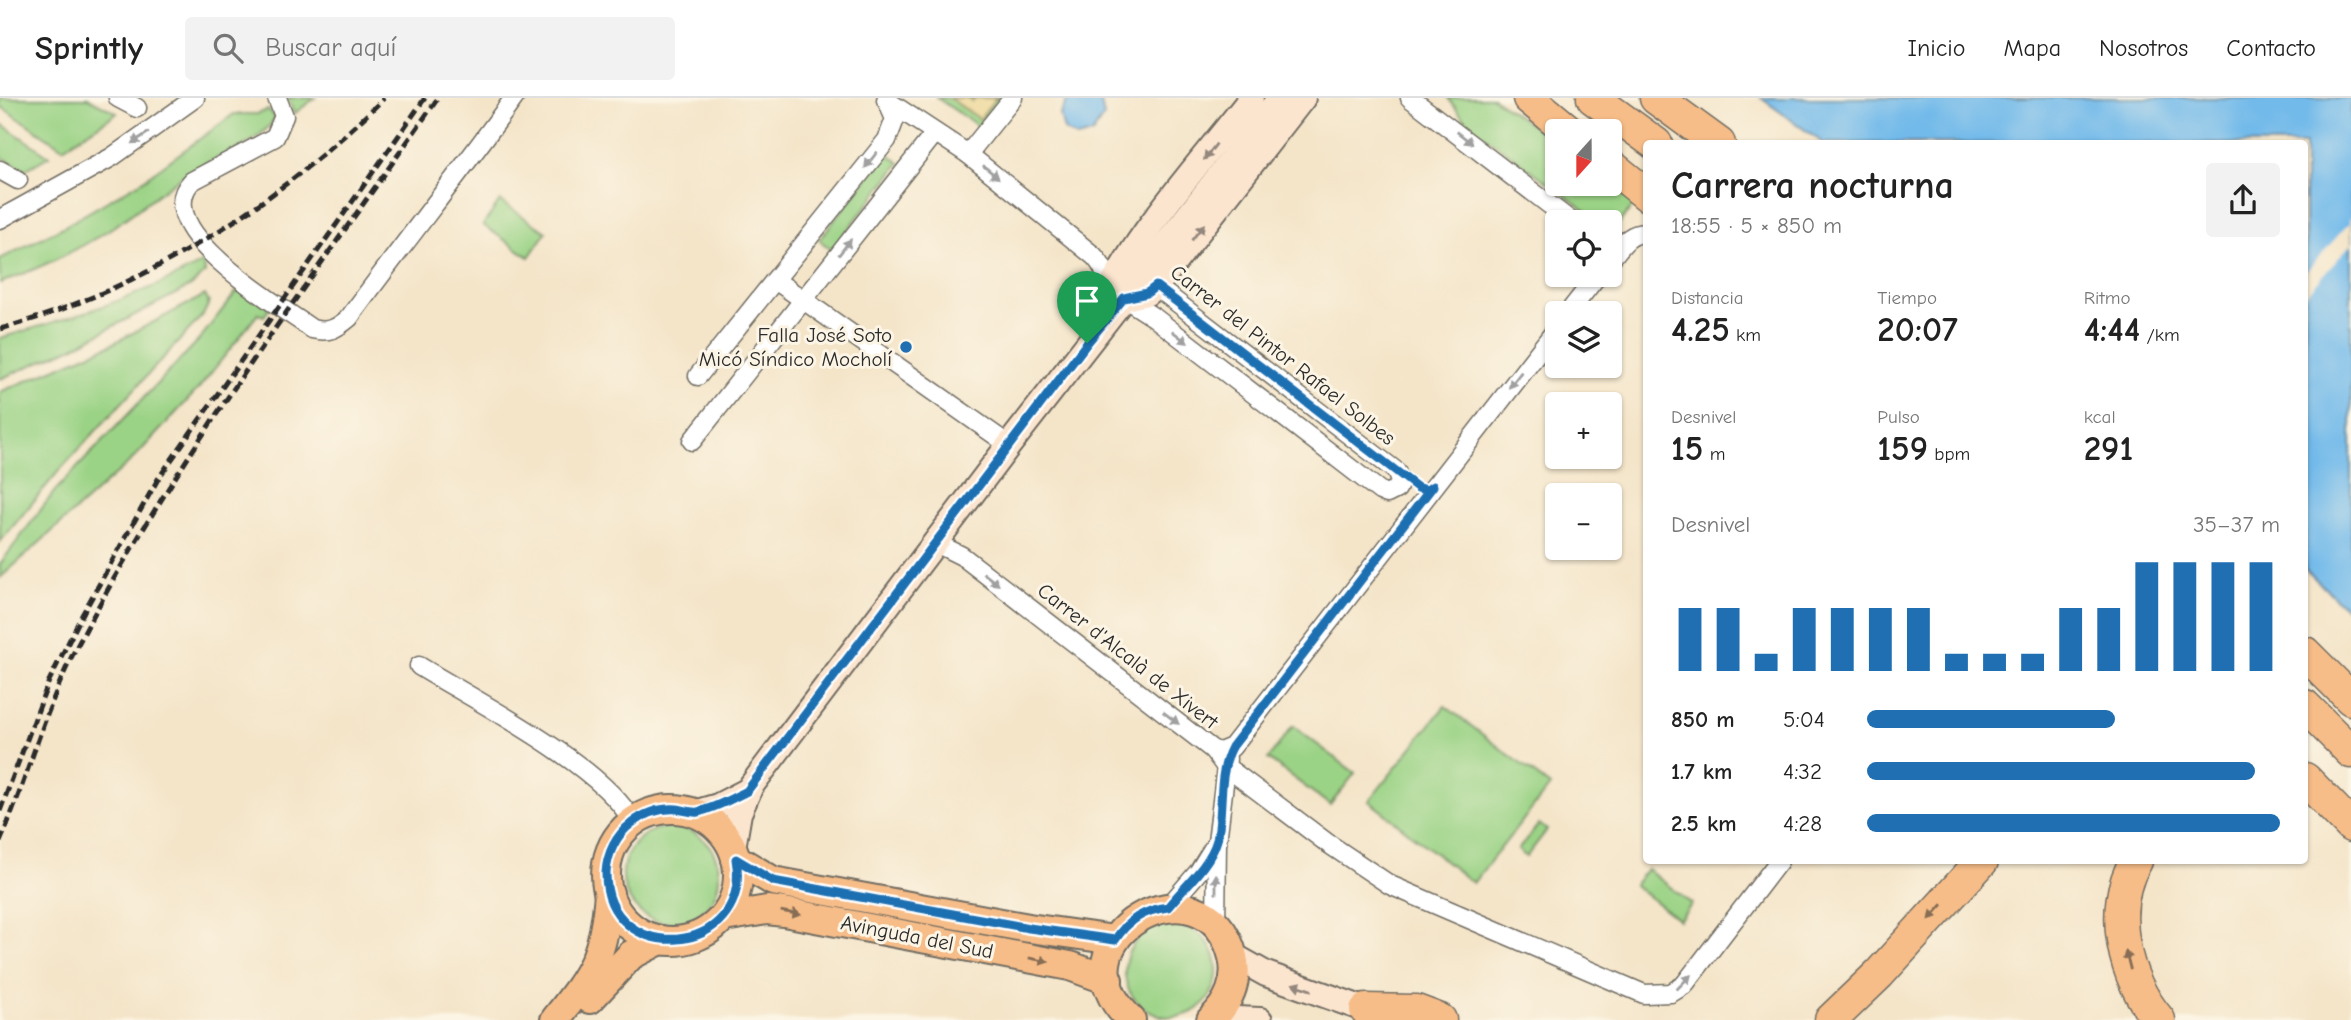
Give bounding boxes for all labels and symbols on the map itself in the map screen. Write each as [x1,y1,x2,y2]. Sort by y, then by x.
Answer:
north arrow [1545,119,1622,196]
one-way arrow [1456,131,1474,145]
one-way arrow [130,132,150,145]
one-way arrow [1203,143,1217,161]
one-way arrow [864,150,879,168]
one-way arrow [982,164,999,179]
one-way arrow [1190,224,1205,242]
one-way arrow [837,238,852,256]
street label: Carrer del Pintor Rafael Solbes [1166,260,1400,450]
pin [1057,271,1117,343]
place label: Falla José Soto Micó Síndico Mocholí [699,323,892,371]
one-way arrow [1170,330,1188,345]
marker: Falla José Soto Micó Síndico Mocholí [898,339,914,355]
one-way arrow [1508,371,1523,389]
one-way arrow [982,572,1000,587]
street label: Carrer d'Alcalà de Xivert [1033,578,1224,735]
one-way arrow [1162,711,1180,726]
one-way arrow [1210,872,1222,894]
one-way arrow [1928,903,1944,921]
one-way arrow [780,908,802,919]
street label: Avinguda del Sud [839,910,995,964]
one-way arrow [2122,949,2133,971]
one-way arrow [1028,955,1050,966]
one-way arrow [1676,973,1693,990]
one-way arrow [1291,981,1312,992]

